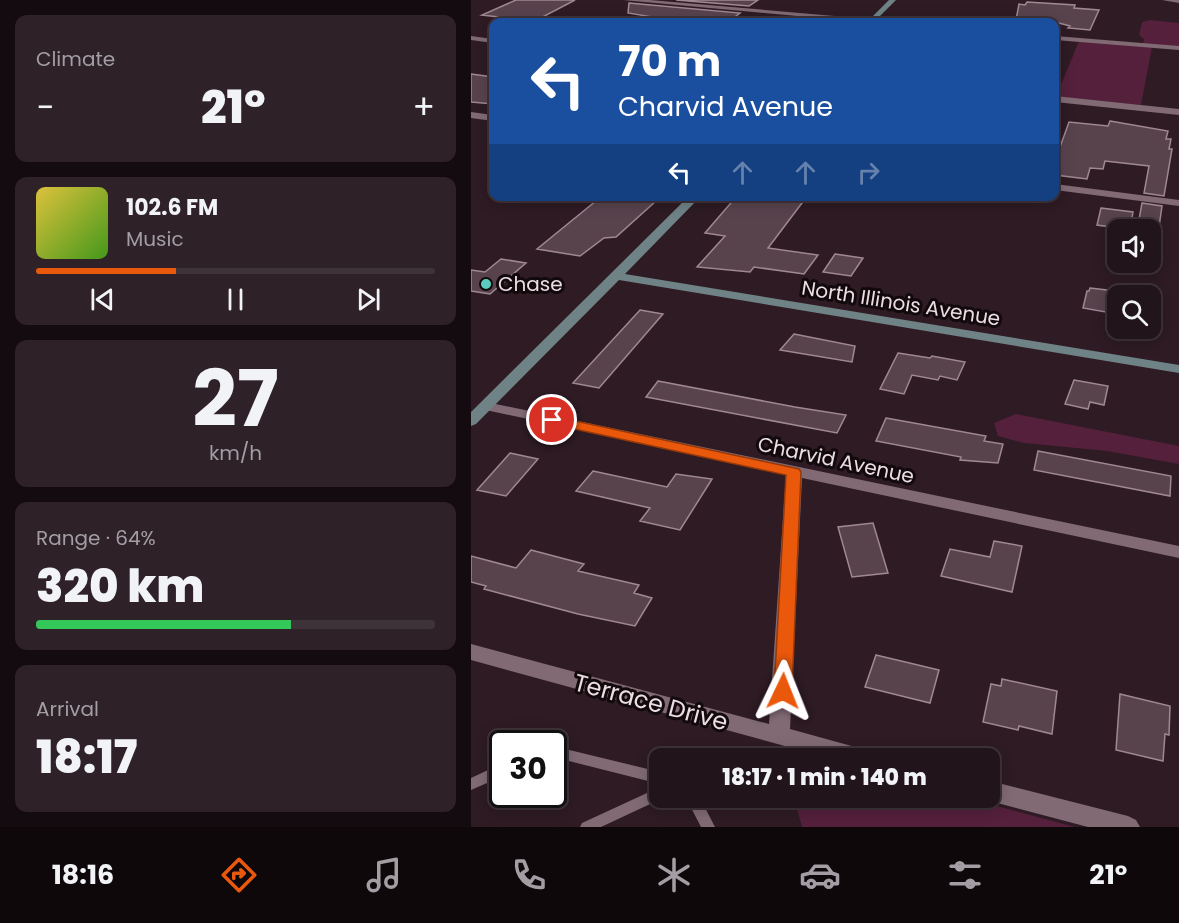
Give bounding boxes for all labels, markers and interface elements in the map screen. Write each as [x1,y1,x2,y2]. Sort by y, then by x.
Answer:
text: 70 m [618,32,721,91]
icon: left [519,42,597,120]
text: Climate [36,45,115,73]
text: 21° [201,76,266,139]
text: − [36,84,54,131]
text: + [412,84,435,131]
text: Charvid Avenue [618,88,833,125]
icon: left [663,156,696,189]
icon: ahead [726,156,759,189]
icon: ahead [789,156,822,189]
icon: right [852,156,885,189]
text: 102.6 FM [126,192,218,223]
map controls [1107,219,1161,339]
button: sound [1107,219,1161,273]
text: Music [126,225,184,253]
place label: Chase [498,270,563,298]
street label: North Illinois Avenue [800,273,1002,333]
marker: Chase [479,277,493,291]
icon: previous [86,283,119,316]
icon: pause [219,283,252,316]
icon: next [352,283,385,316]
button: search [1107,285,1161,339]
text: 27 [192,344,279,453]
pin [526,394,577,445]
icon: arrive [535,403,568,436]
street label: Charvid Avenue [755,430,917,490]
text: km/h [209,439,262,467]
text: Range · 64% [36,524,156,552]
text: 320 km [36,555,204,618]
position arrow [751,659,815,723]
street label: Terrace Drive [570,666,732,738]
text: Arrival [36,695,99,723]
text: 18:17 [36,726,137,789]
speed limit sign: 30 [489,730,567,808]
text: 18:17 · 1 min · 140 m [722,762,927,793]
icon: directions [218,854,260,896]
icon: music [363,854,405,896]
icon: phone [508,854,550,896]
icon: climate [653,854,695,896]
icon: car [799,854,841,896]
icon: filters [944,854,986,896]
text: 18:16 [52,856,114,893]
text: 21° [1089,856,1127,893]

